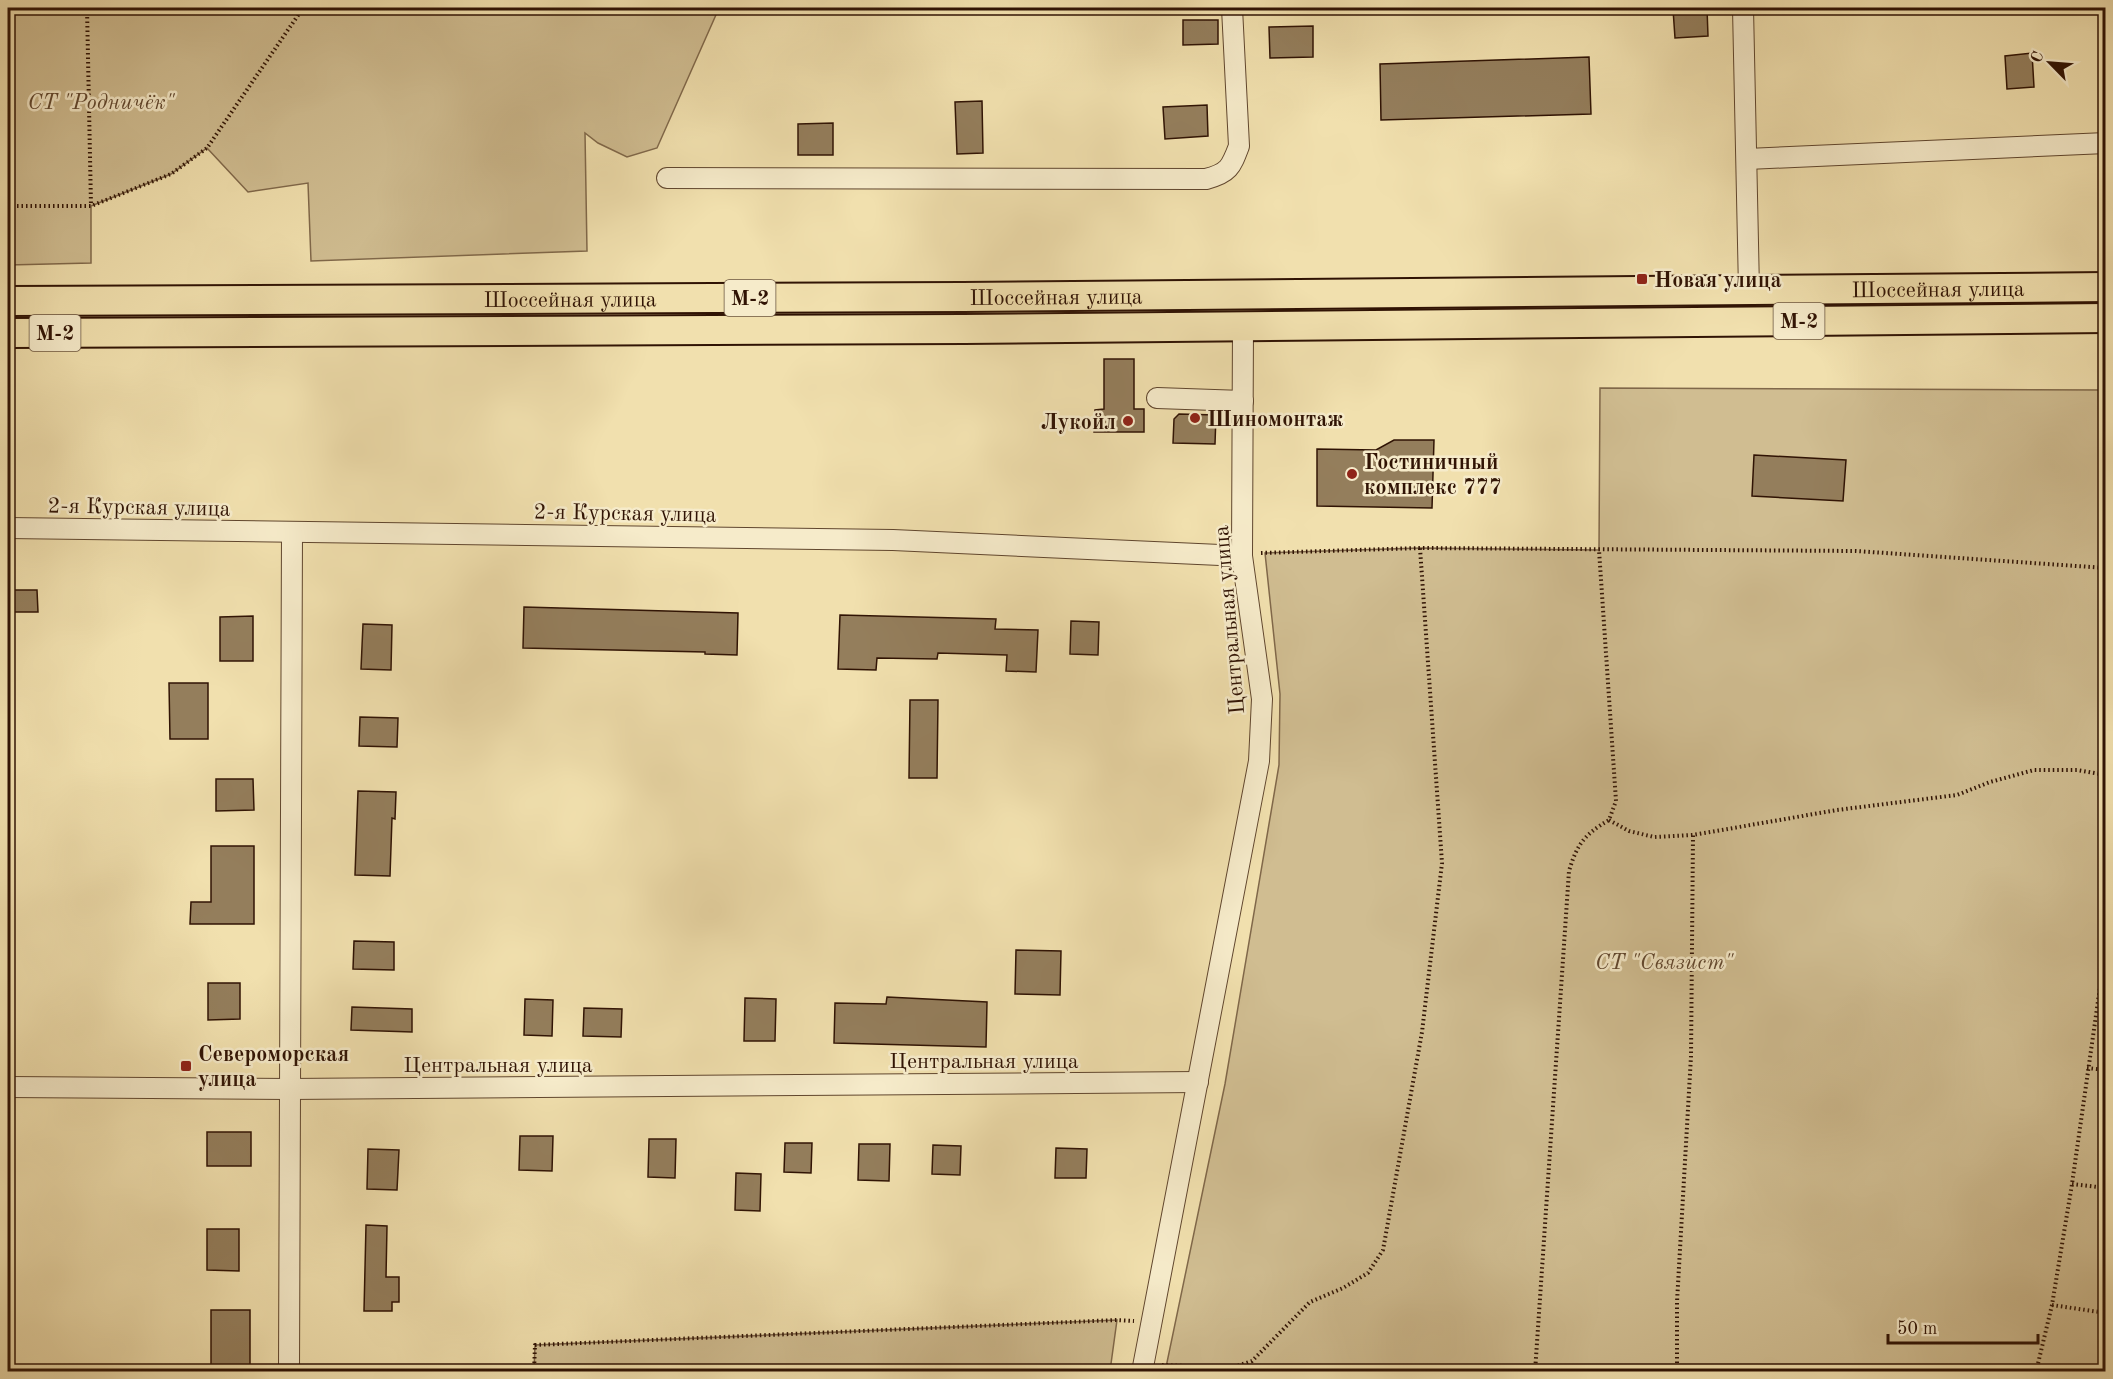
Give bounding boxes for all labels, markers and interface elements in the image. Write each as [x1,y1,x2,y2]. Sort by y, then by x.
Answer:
north arrow [2020,33,2080,93]
text: С [2029,49,2048,66]
park label: СТ "Родничёк" [27,92,176,114]
place label: Новая улица [1654,270,1782,292]
marker: Новая улица [1635,272,1649,286]
street label: Шоссейная улица [1851,279,2025,302]
road number: М-2 [724,280,776,316]
street label: Шоссейная улица [969,286,1143,310]
street label: Шоссейная улица [483,289,657,312]
road number: М-2 [1774,303,1824,339]
road number: М-2 [29,315,80,351]
place label: Шиномонтаж [1207,409,1343,431]
marker: Шиномонтаж [1188,411,1202,425]
place label: Лукойл [1041,412,1116,434]
marker: Лукойл [1121,414,1135,428]
place label: Гостиничный комплекс 777 [1364,452,1501,499]
marker: Гостиничный комплекс 777 [1345,467,1359,481]
street label: 2-я Курская улица [47,495,231,521]
street label: 2-я Курская улица [533,501,717,527]
street label: Центральная улица [1211,524,1249,715]
park label: СТ "Связист" [1595,952,1734,974]
place label: Североморская улица [198,1044,349,1091]
street label: Центральная улица [889,1051,1079,1073]
street label: Центральная улица [403,1055,593,1077]
marker: Североморская улица [179,1059,193,1073]
scale bar [1888,1307,2038,1345]
text: 50 m [1897,1320,1937,1338]

